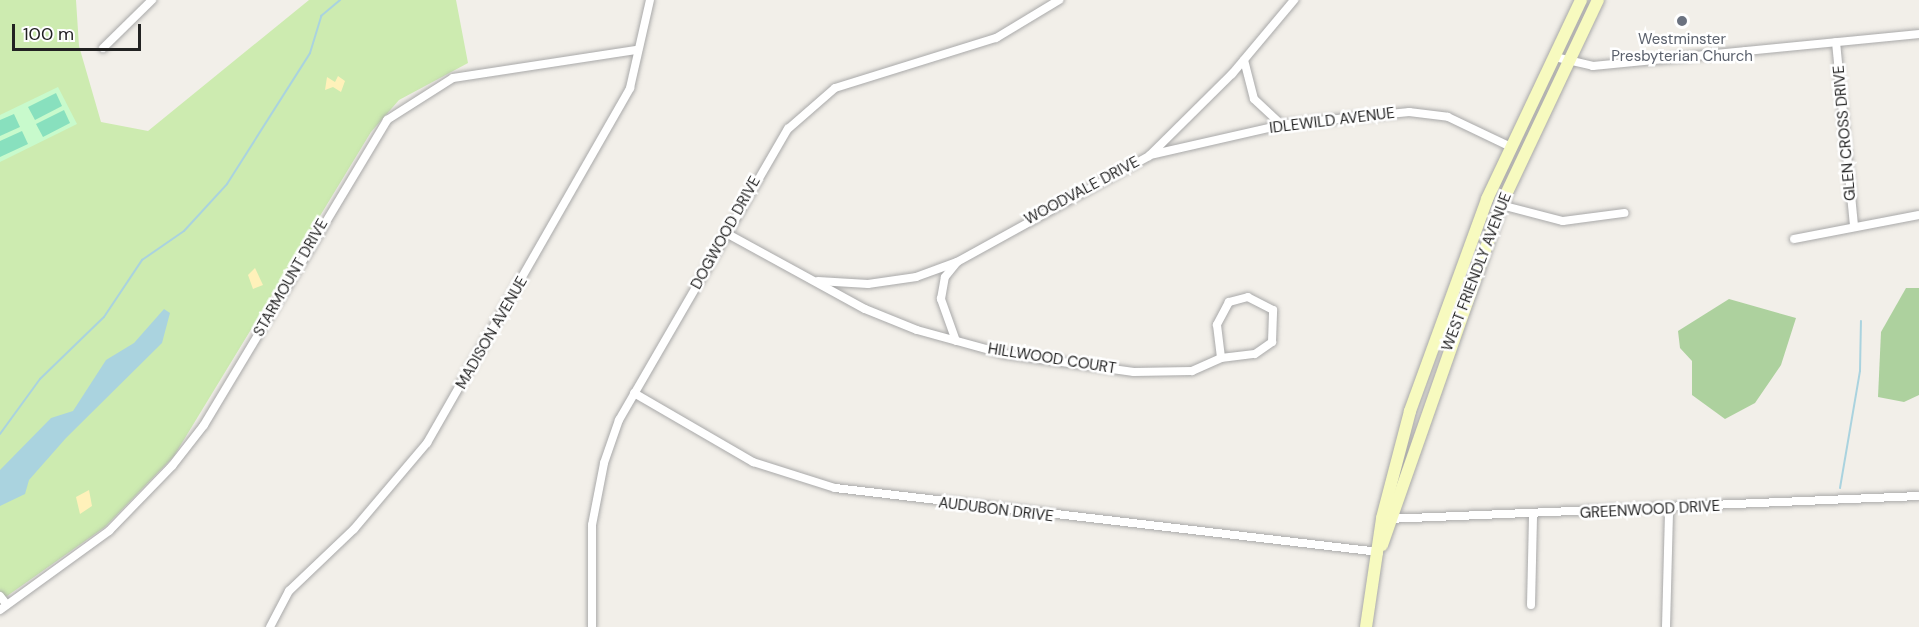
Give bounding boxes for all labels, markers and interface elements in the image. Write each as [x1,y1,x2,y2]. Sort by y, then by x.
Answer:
scale bar [15,12,144,50]
marker: Westminster Presbyterian Church [1675,14,1689,28]
text: 100 m [23,22,74,46]
place label: Westminster Presbyterian Church [1611,30,1753,65]
street label: GLEN CROSS DRIVE [1830,64,1860,202]
street label: IDLEWILD AVENUE [1268,104,1396,138]
street label: WOODVALE DRIVE [1022,153,1142,229]
street label: DOGWOOD DRIVE [688,173,764,293]
street label: WEST FRIENDLY AVENUE [1438,190,1516,354]
street label: STARMOUNT DRIVE [250,216,332,340]
street label: MADISON AVENUE [453,274,531,392]
street label: HILLWOOD COURT [987,340,1117,378]
street label: AUDUBON DRIVE [937,494,1055,526]
street label: GREENWOOD DRIVE [1579,497,1721,523]

